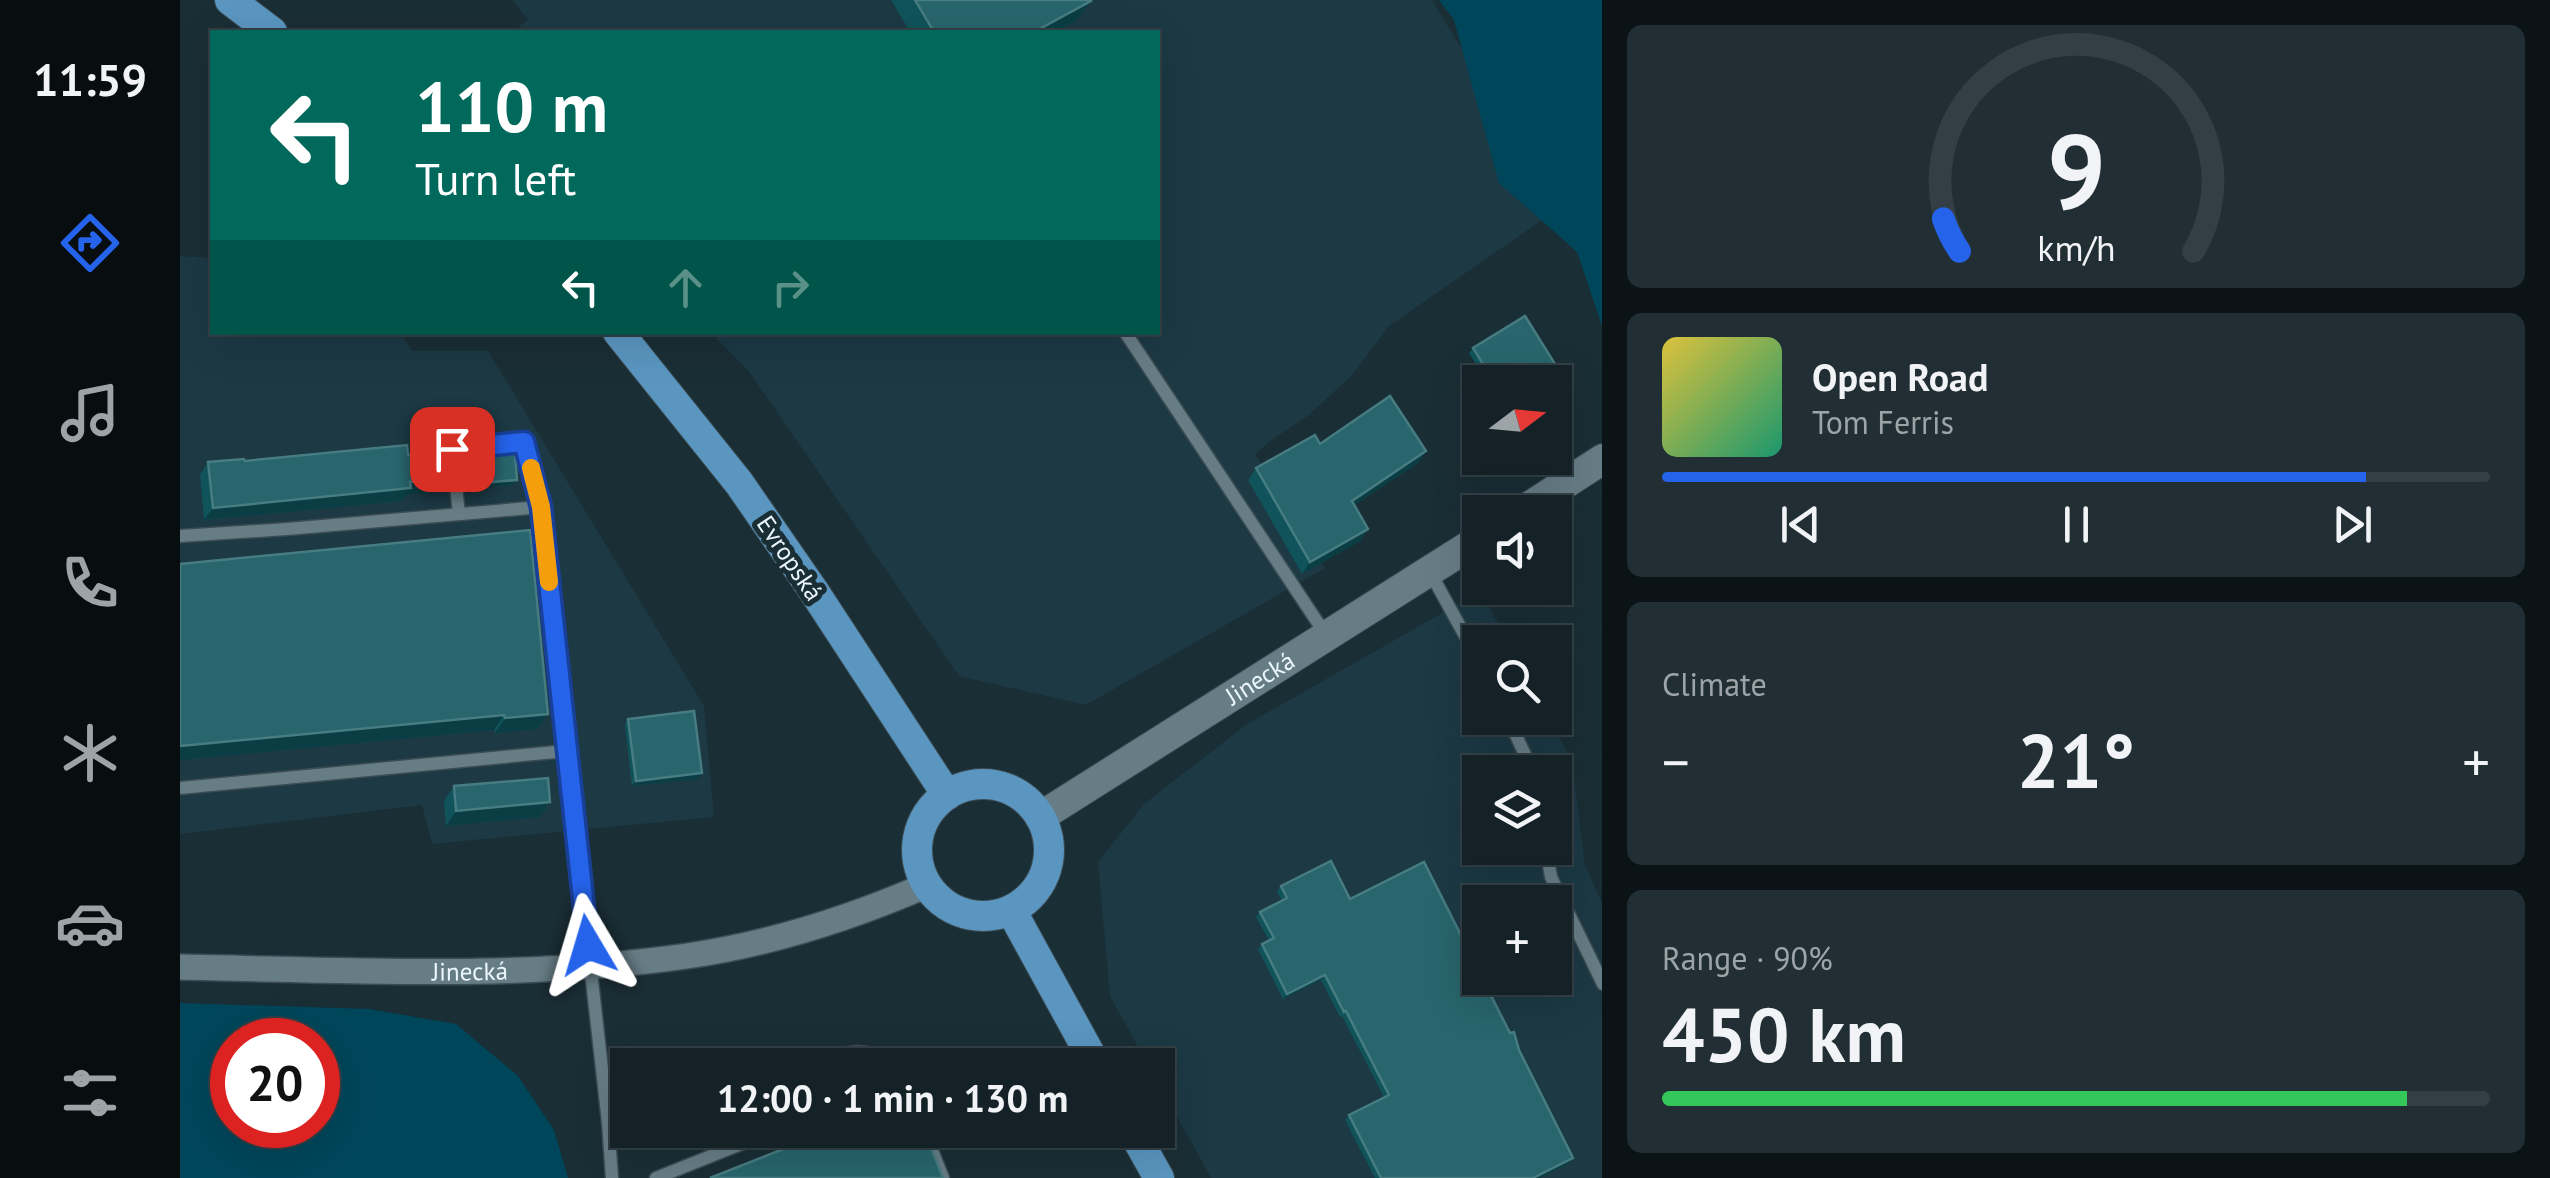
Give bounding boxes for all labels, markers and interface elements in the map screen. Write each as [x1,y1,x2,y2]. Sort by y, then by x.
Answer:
text: 11:59 [33,50,147,108]
text: 110 m [415,61,608,151]
icon: left [250,70,380,200]
text: 9 [2047,103,2105,238]
text: Turn left [415,149,576,207]
icon: directions [55,208,125,278]
text: km/h [2037,225,2115,271]
icon: left [553,260,608,315]
icon: ahead [658,260,713,315]
icon: right [763,260,818,315]
text: Open Road [1812,352,1988,401]
north arrow [1462,365,1572,475]
map controls [1462,365,1572,995]
icon: music [55,378,125,448]
text: Tom Ferris [1812,401,1954,443]
pin [410,407,495,492]
icon: arrive [425,422,480,477]
button: sound [1462,495,1572,605]
icon: previous [1773,497,1828,552]
icon: pause [2049,497,2104,552]
icon: next [2325,497,2380,552]
street label: Evropská [750,509,830,607]
icon: phone [55,548,125,618]
button: search [1462,625,1572,735]
street label: Jinecká [1218,644,1300,712]
text: Climate [1662,663,1767,705]
text: 21° [2017,712,2135,809]
icon: climate [55,718,125,788]
text: − [1662,726,1690,797]
text: + [2462,726,2490,797]
button: layers [1462,755,1572,865]
button: + [1462,885,1572,995]
icon: car [55,888,125,958]
position arrow [536,893,640,997]
text: Range · 90% [1662,937,1833,979]
street label: Jinecká [431,955,508,988]
text: 450 km [1662,986,1906,1083]
speed limit sign: 20 [210,1018,340,1148]
icon: filters [55,1058,125,1128]
text: 12:00 · 1 min · 130 m [717,1073,1068,1122]

